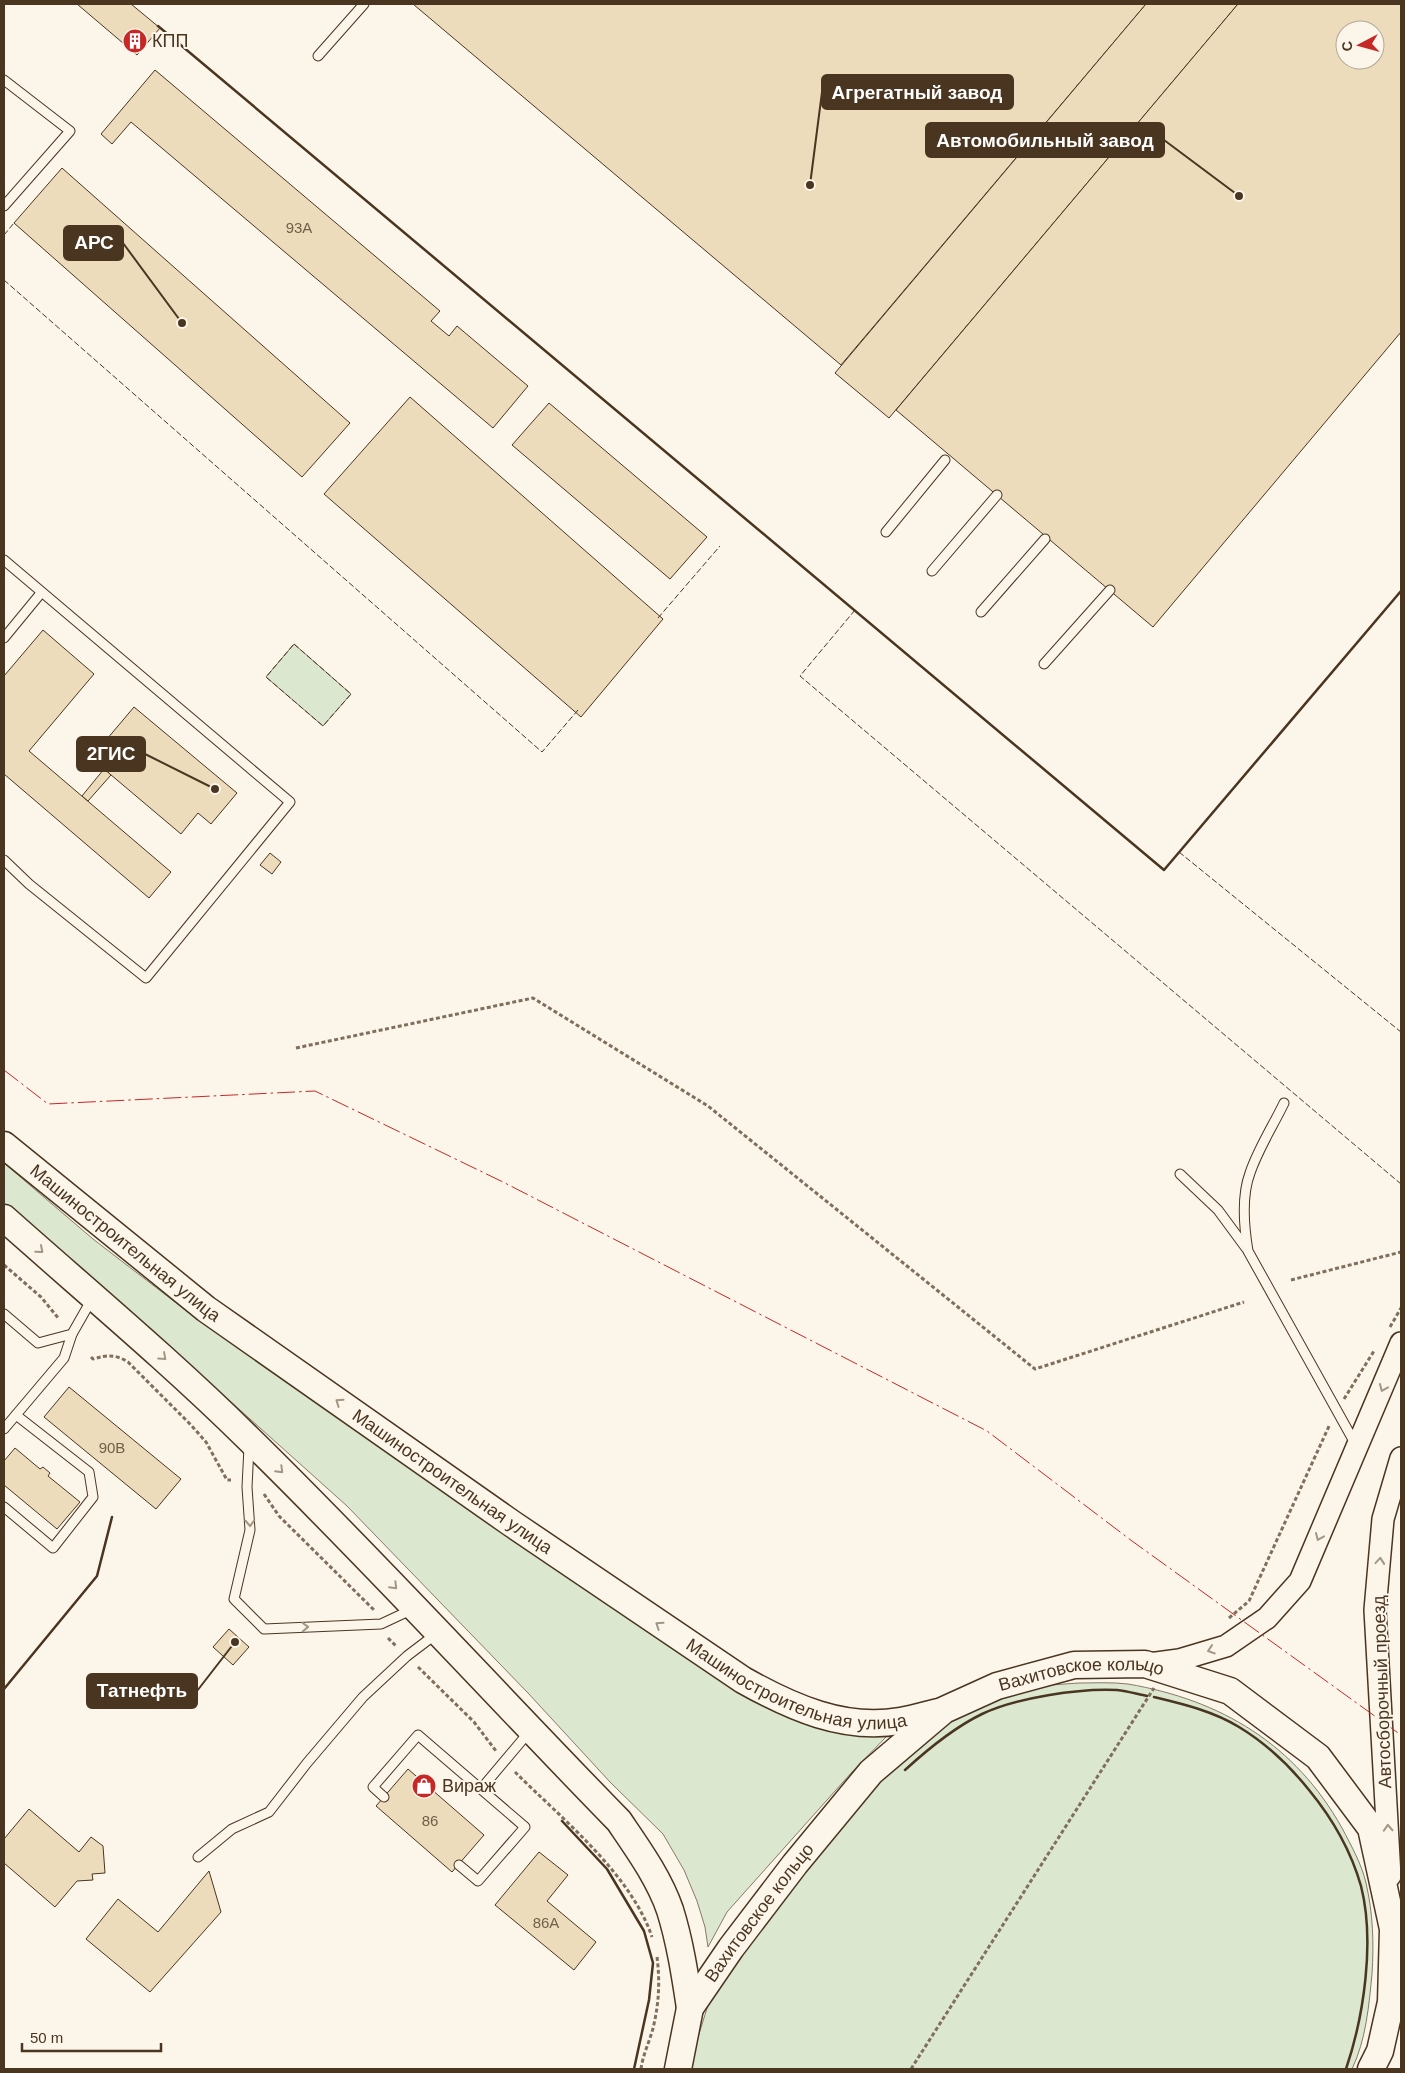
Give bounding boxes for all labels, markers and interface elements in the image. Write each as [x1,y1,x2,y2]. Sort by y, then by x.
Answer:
north arrow [1335,20,1385,70]
building icon: КПП [122,28,148,54]
place label: КПП [152,31,188,51]
text: С [1339,40,1356,52]
callout: Агрегатный завод [822,75,1013,109]
text: Агрегатный завод [832,82,1002,103]
callout: Автомобильный завод [926,123,1164,157]
text: Автомобильный завод [936,130,1154,151]
house number: 93А [286,219,312,236]
callout: АРС [64,226,123,260]
text: АРС [74,232,114,253]
callout: 2ГИС [77,737,145,771]
text: 2ГИС [87,743,136,764]
street label: Машиностроительная улица [26,1160,225,1326]
one-way arrow [35,1245,44,1254]
one-way arrow [157,1351,166,1360]
one-way arrow [1378,1383,1389,1392]
one-way arrow [335,1399,345,1408]
street label: Машиностроительная улица [349,1405,557,1558]
house number: 90В [99,1439,125,1456]
one-way arrow [274,1464,283,1473]
one-way arrow [244,1519,255,1527]
one-way arrow [1314,1532,1325,1541]
one-way arrow [1374,1556,1385,1564]
one-way arrow [388,1580,397,1589]
street label: Автосборочный проезд [1369,1595,1395,1789]
one-way arrow [302,1622,310,1633]
one-way arrow [656,1622,665,1631]
street label: Машиностроительная улица [683,1635,909,1733]
one-way arrow [1207,1645,1215,1655]
street label: Вахитовское кольцо [996,1654,1167,1695]
callout: Татнефть [87,1674,197,1708]
text: Татнефть [97,1680,187,1701]
shop icon: Вираж [411,1773,437,1799]
place label: Вираж [442,1776,496,1796]
house number: 86 [422,1812,438,1829]
one-way arrow [1382,1823,1393,1831]
street label: Вахитовское кольцо [701,1839,818,1986]
house number: 86А [533,1914,559,1931]
scale bar [22,2020,161,2052]
text: 50 m [30,2029,63,2046]

